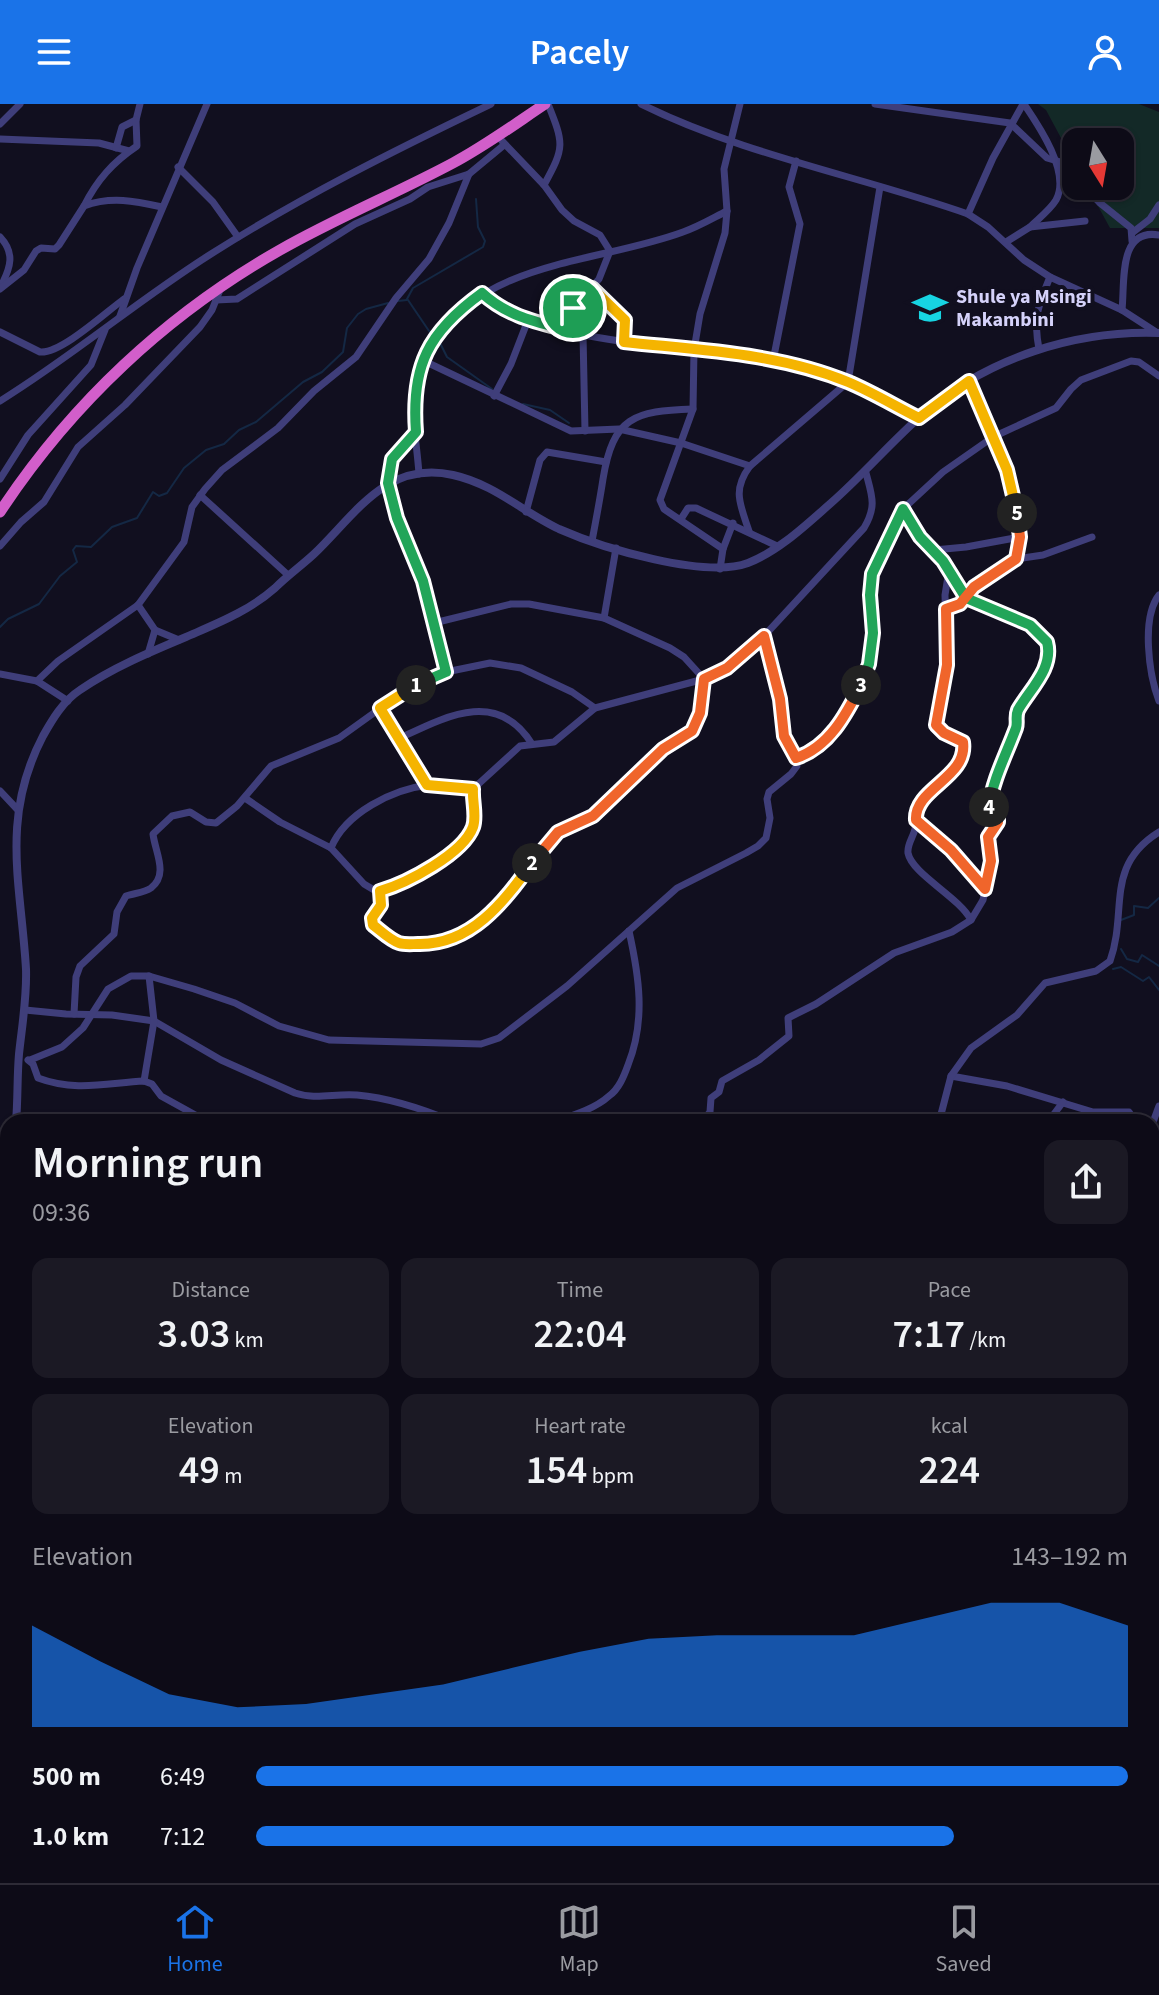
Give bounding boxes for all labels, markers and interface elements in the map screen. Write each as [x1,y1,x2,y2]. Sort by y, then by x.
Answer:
text: Pacely [530,27,629,78]
icon: menu [32,30,76,74]
icon: person [1083,30,1127,74]
north arrow [1062,128,1134,200]
map controls [1062,128,1134,200]
pin [539,274,607,342]
place label: Shule ya Msingi Makambini [956,283,1092,334]
icon: arrive [551,286,595,330]
school or university icon: Shule ya Msingi Makambini [911,289,949,327]
pin: 5 [997,493,1037,533]
text: 5 [1011,497,1023,529]
pin: 1 [396,665,436,705]
pin: 3 [841,665,881,705]
text: 1 [410,669,422,701]
text: 3 [855,669,867,701]
pin: 4 [969,787,1009,827]
text: 4 [983,791,995,823]
pin: 2 [512,843,552,883]
text: 2 [526,847,538,879]
text: Morning run [32,1132,263,1195]
button: share [1044,1140,1128,1224]
text: 09:36 [32,1194,90,1231]
text: Distance [172,1274,250,1306]
text: Time [557,1274,603,1306]
text: Pace [928,1274,971,1306]
text: 3.03 [158,1306,230,1363]
text: 22:04 [533,1306,627,1363]
text: 7:17 [892,1306,965,1363]
text: km [230,1324,264,1356]
text: /km [965,1324,1006,1356]
text: Elevation [168,1410,254,1442]
text: Heart rate [534,1410,626,1442]
text: kcal [931,1410,968,1442]
text: 49 [179,1442,220,1499]
text: 154 [526,1442,587,1499]
text: 224 [919,1442,980,1499]
text: m [220,1460,243,1492]
text: bpm [587,1460,634,1492]
text: Elevation [32,1538,133,1575]
text: 143–192 m [1011,1538,1128,1575]
text: 500 m [32,1758,101,1795]
text: 6:49 [160,1758,205,1795]
text: 1.0 km [32,1818,109,1855]
text: 7:12 [160,1818,205,1855]
tab: Home [167,1900,223,1980]
tab: Map [557,1900,601,1980]
tab: Saved [936,1900,992,1980]

